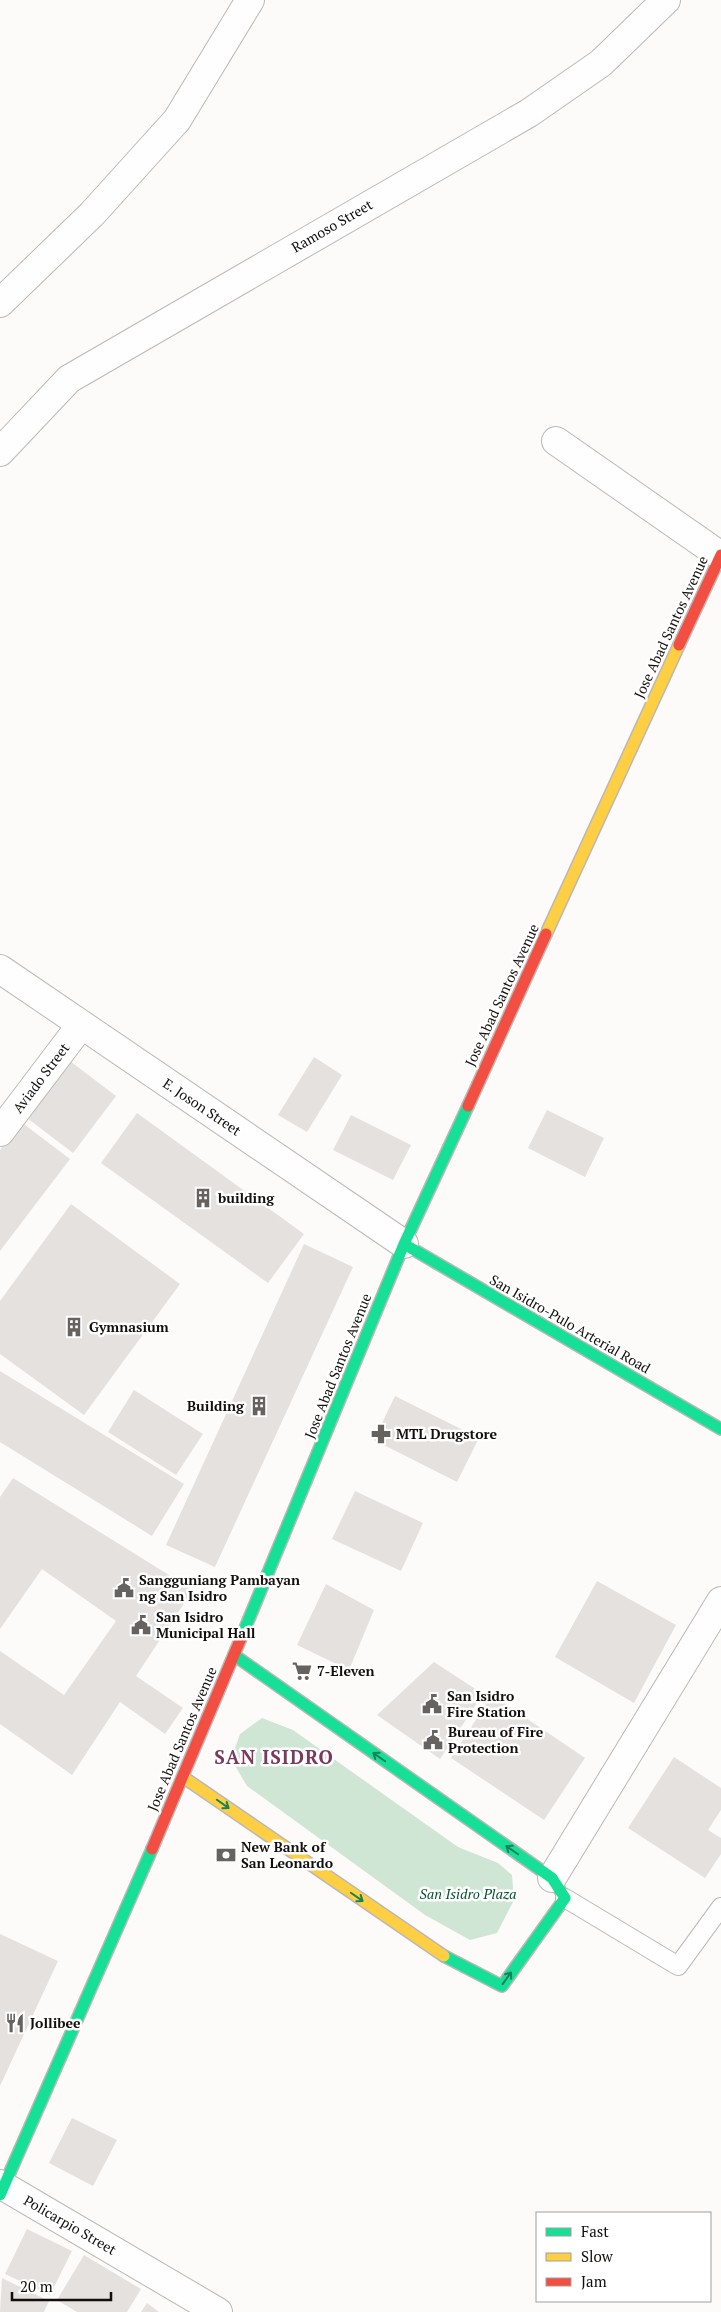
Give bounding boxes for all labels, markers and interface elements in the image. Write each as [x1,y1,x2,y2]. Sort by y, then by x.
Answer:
street label: Ramoso Street [288,194,376,256]
street label: Jose Abad Santos Avenue [629,553,712,701]
street label: Jose Abad Santos Avenue [460,921,543,1069]
street label: Aviado Street [8,1038,74,1117]
street label: E. Joson Street [160,1073,246,1140]
building icon: building [192,1187,214,1209]
place label: building [217,1188,275,1207]
street label: San Isidro-Pulo Arterial Road [486,1270,654,1378]
street label: Jose Abad Santos Avenue [300,1290,375,1441]
building icon: Gymnasium [63,1316,85,1338]
place label: Gymnasium [89,1317,169,1336]
building icon: Building [248,1395,270,1417]
place label: Building [187,1396,245,1415]
pharmacy icon: MTL Drugstore [370,1423,392,1445]
place label: MTL Drugstore [396,1424,498,1443]
place label: Sangguniang Pambayan ng San Isidro [139,1570,300,1605]
public building icon: Sangguniang Pambayan ng San Isidro [113,1577,135,1599]
place label: San Isidro Municipal Hall [156,1607,256,1642]
public building icon: San Isidro Municipal Hall [130,1614,152,1636]
supermarket icon: 7-Eleven [291,1660,313,1682]
place label: 7-Eleven [317,1661,375,1680]
street label: Jose Abad Santos Avenue [143,1664,221,1814]
place label: San Isidro Fire Station [447,1686,526,1721]
public building icon: San Isidro Fire Station [421,1693,443,1715]
place label: Bureau of Fire Protection [448,1722,544,1757]
public building icon: Bureau of Fire Protection [422,1729,444,1751]
district label: SAN ISIDRO [214,1744,334,1769]
one-way arrow [373,1752,387,1762]
one-way arrow [216,1799,230,1809]
place label: New Bank of San Leonardo [241,1837,333,1872]
bank icon: New Bank of San Leonardo [215,1844,237,1866]
one-way arrow [506,1845,520,1855]
park label: San Isidro Plaza [419,1884,517,1903]
one-way arrow [350,1892,364,1902]
one-way arrow [502,1971,512,1985]
restaurant icon: Jollibee [4,2012,26,2034]
place label: Jollibee [30,2013,81,2032]
street label: Policarpio Street [21,2190,121,2259]
legend [536,2212,711,2302]
text: Fast [581,2221,609,2241]
text: Slow [581,2246,614,2266]
scale bar [12,2270,111,2302]
text: Jam [581,2271,607,2291]
text: 20 m [20,2276,53,2296]

